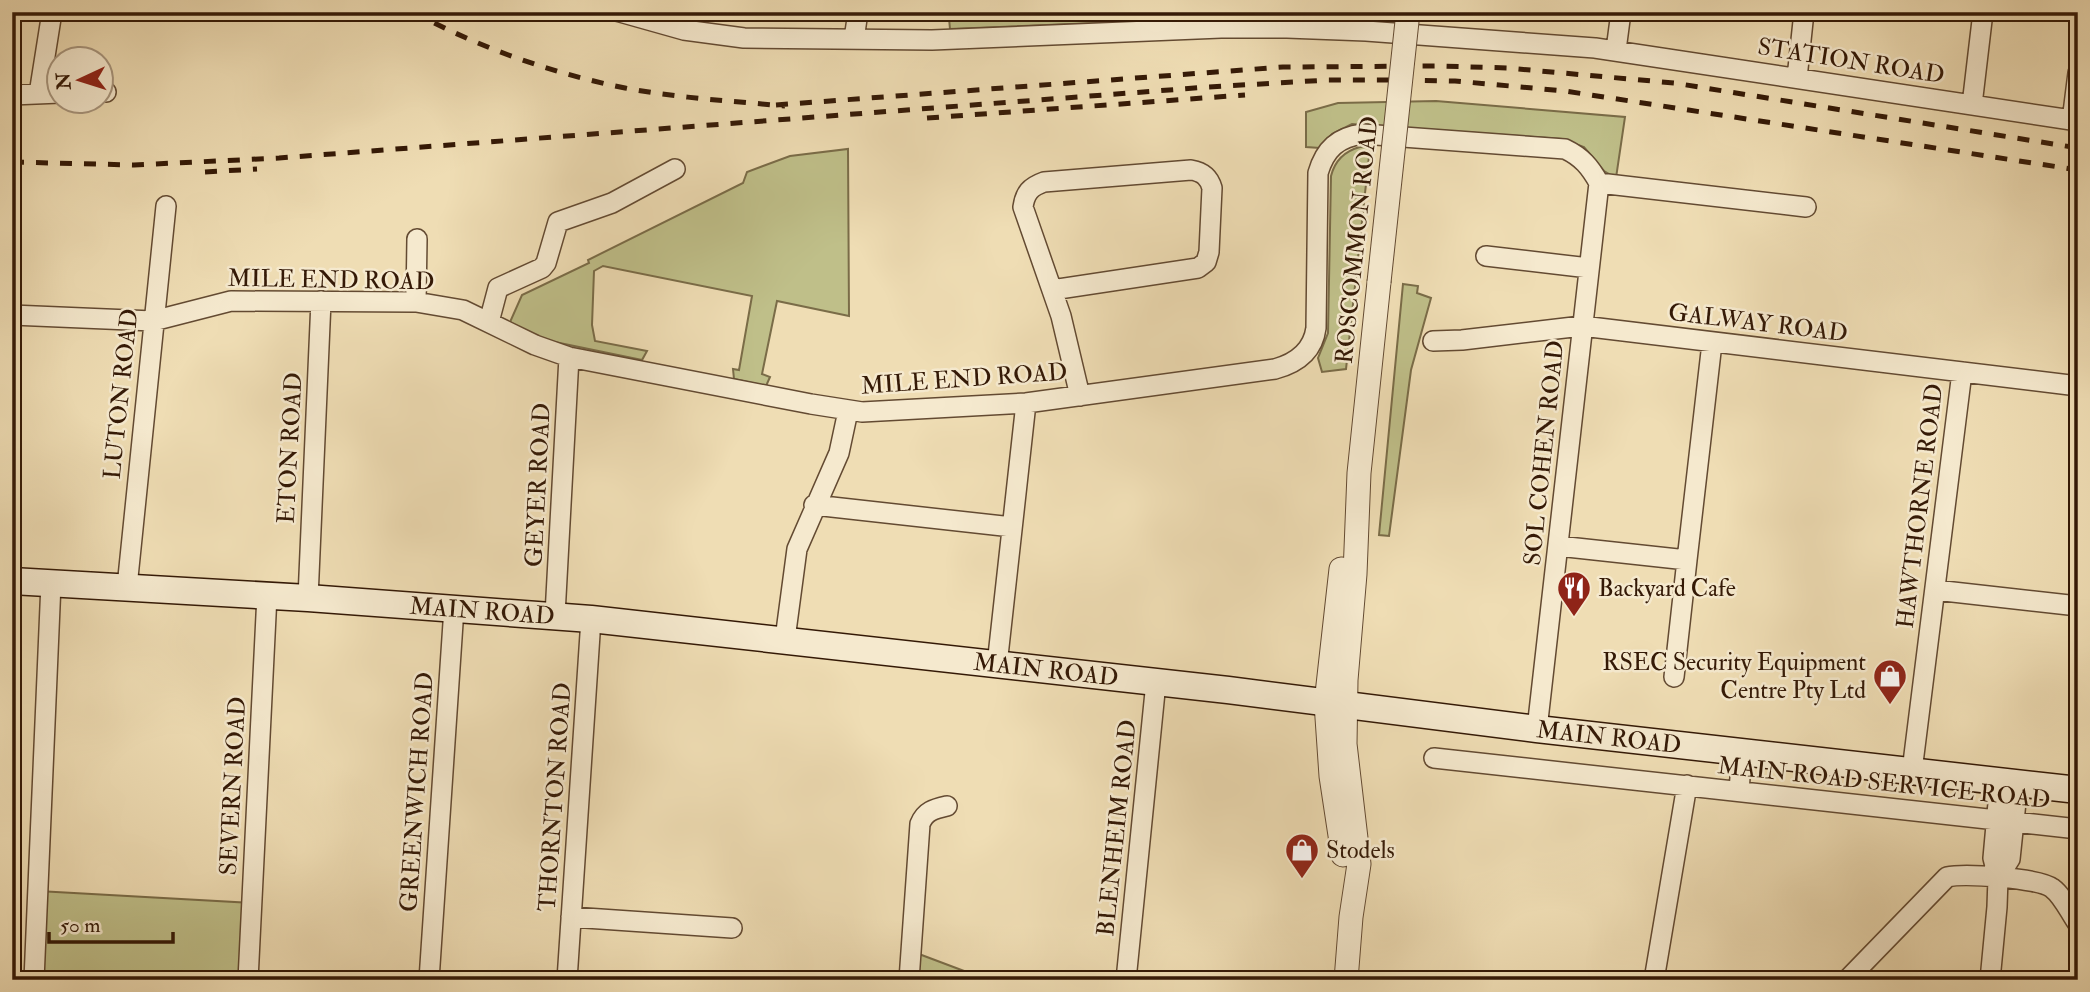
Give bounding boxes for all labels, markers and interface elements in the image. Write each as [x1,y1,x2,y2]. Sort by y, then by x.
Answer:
street label: STATION ROAD [1755,31,1947,91]
north arrow [46,46,116,116]
text: N [51,71,77,91]
street label: ROSCOMMON ROAD [1329,115,1385,365]
street label: MILE END ROAD [227,263,435,297]
street label: GALWAY ROAD [1667,297,1849,349]
street label: LUTON ROAD [97,307,145,481]
street label: SOL COHEN ROAD [1517,339,1571,567]
street label: MILE END ROAD [860,356,1068,402]
street label: ETON ROAD [271,372,309,524]
street label: HAWTHORNE ROAD [1890,382,1950,630]
street label: GEYER ROAD [518,402,558,568]
restaurant icon: Backyard Cafe [1555,569,1593,618]
place label: Backyard Cafe [1598,573,1736,604]
street label: MAIN ROAD [408,590,556,632]
street label: MAIN ROAD [972,646,1120,693]
place label: RSEC Security Equipment Centre Pty Ltd [1602,647,1866,706]
shop icon: RSEC Security Equipment Centre Pty Ltd [1871,657,1909,706]
street label: GREENWICH ROAD [393,671,441,913]
street label: THORNTON ROAD [532,681,578,913]
street label: SEVERN ROAD [213,696,253,876]
street label: MAIN ROAD [1535,714,1683,761]
street label: BLENHEIM ROAD [1090,718,1144,938]
street label: MAIN ROAD SERVICE ROAD [1716,750,2052,816]
shop icon: Stodels [1283,831,1321,880]
place label: Stodels [1326,835,1395,866]
scale bar [49,901,173,945]
text: 50 m [60,912,101,939]

